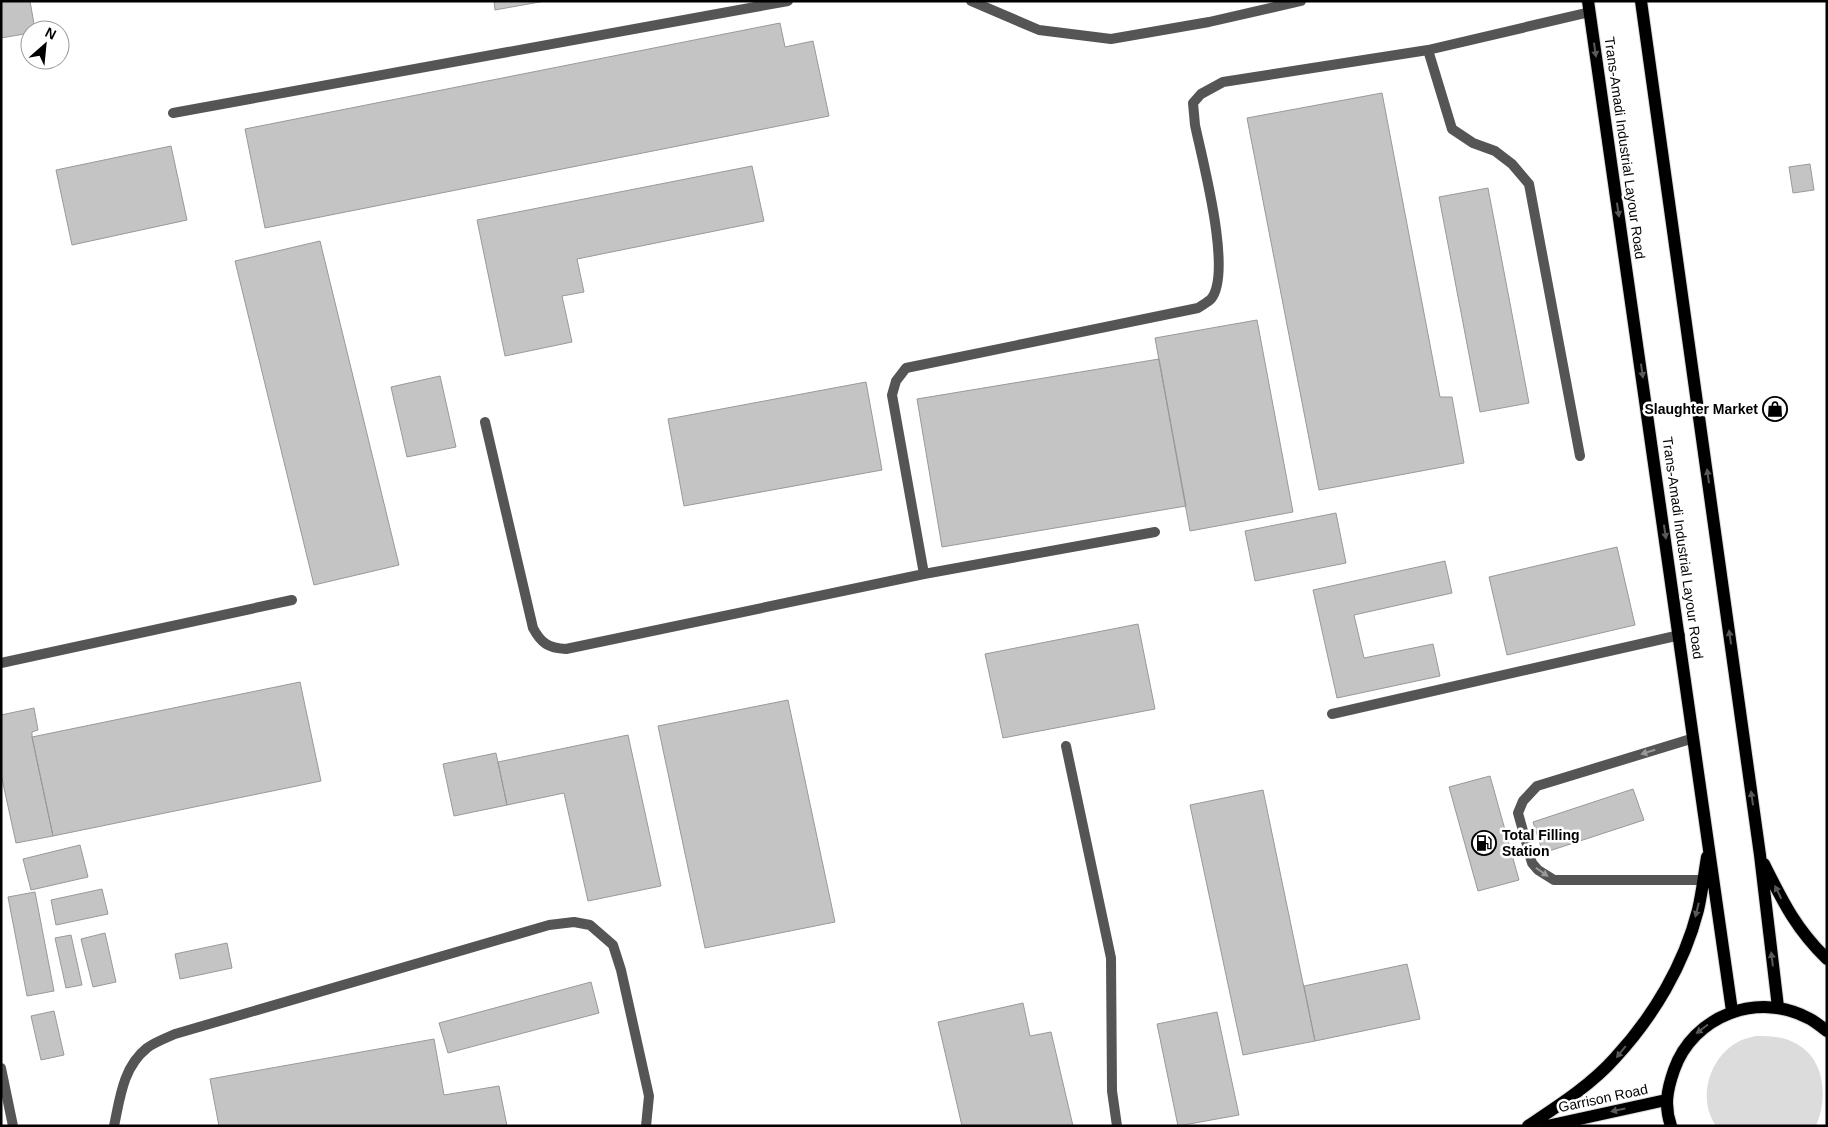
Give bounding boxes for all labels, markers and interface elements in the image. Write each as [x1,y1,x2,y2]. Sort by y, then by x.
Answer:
north arrow [20,20,70,70]
text: N [43,24,59,43]
street label: Trans-Amadi Industrial Layour Road [1601,36,1649,260]
one-way arrow [1591,42,1599,58]
one-way arrow [1615,203,1623,219]
one-way arrow [1638,363,1646,379]
shop icon: Slaughter Market [1762,396,1788,422]
place label: Slaughter Market [1644,401,1758,417]
street label: Trans-Amadi Industrial Layour Road [1659,436,1707,660]
one-way arrow [1704,467,1712,483]
one-way arrow [1661,524,1669,540]
one-way arrow [1726,628,1734,644]
one-way arrow [1640,749,1655,757]
one-way arrow [1748,789,1756,805]
place label: Total Filling Station [1502,827,1580,859]
fuel station icon: Total Filling Station [1471,830,1497,856]
one-way arrow [1536,867,1549,877]
one-way arrow [1774,885,1782,899]
one-way arrow [1693,903,1701,918]
one-way arrow [1768,951,1776,967]
one-way arrow [1695,1024,1709,1034]
one-way arrow [1615,1045,1626,1058]
street label: Garrison Road [1557,1081,1649,1115]
one-way arrow [1611,1106,1626,1114]

